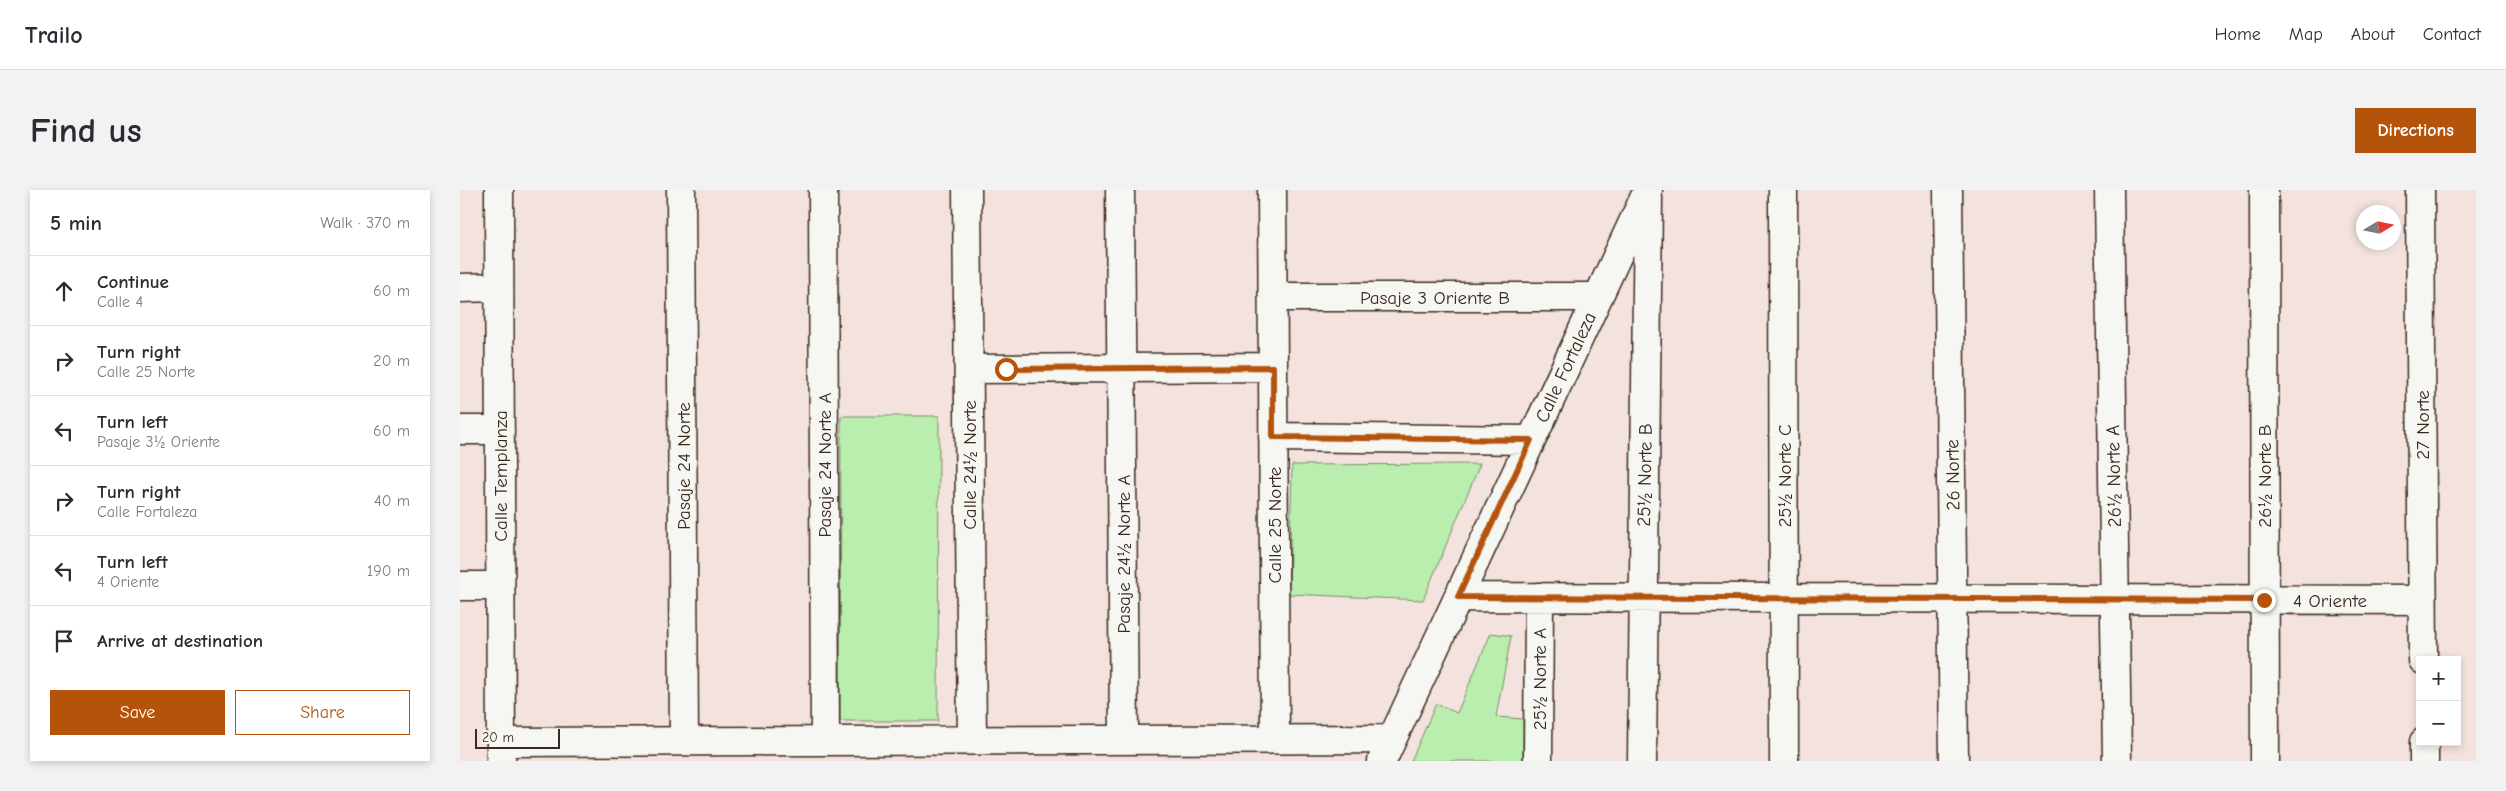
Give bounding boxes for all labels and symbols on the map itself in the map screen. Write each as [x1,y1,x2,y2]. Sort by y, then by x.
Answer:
north arrow [2356,205,2401,250]
street label: Pasaje 3 Oriente B [1360,287,1510,309]
street label: Calle Fortaleza [1531,309,1601,426]
route start [995,358,1018,381]
street label: 27 Norte [2412,390,2434,460]
street label: Pasaje 24 Norte A [814,393,836,537]
street label: Calle 24½ Norte [959,400,981,530]
street label: Pasaje 24 Norte [673,402,695,530]
street label: Calle Templanza [490,410,512,542]
street label: 25½ Norte B [1633,423,1657,527]
street label: 25½ Norte C [1774,424,1796,528]
street label: 26½ Norte B [2254,424,2276,528]
street label: 26½ Norte A [2102,425,2126,527]
street label: 26 Norte [1941,439,1965,511]
street label: Calle 25 Norte [1264,467,1286,583]
street label: Pasaje 24½ Norte A [1113,475,1135,634]
route end [2253,589,2276,612]
street label: 4 Oriente [2293,590,2367,612]
street label: 25½ Norte A [1529,628,1551,730]
scale bar [475,726,560,749]

